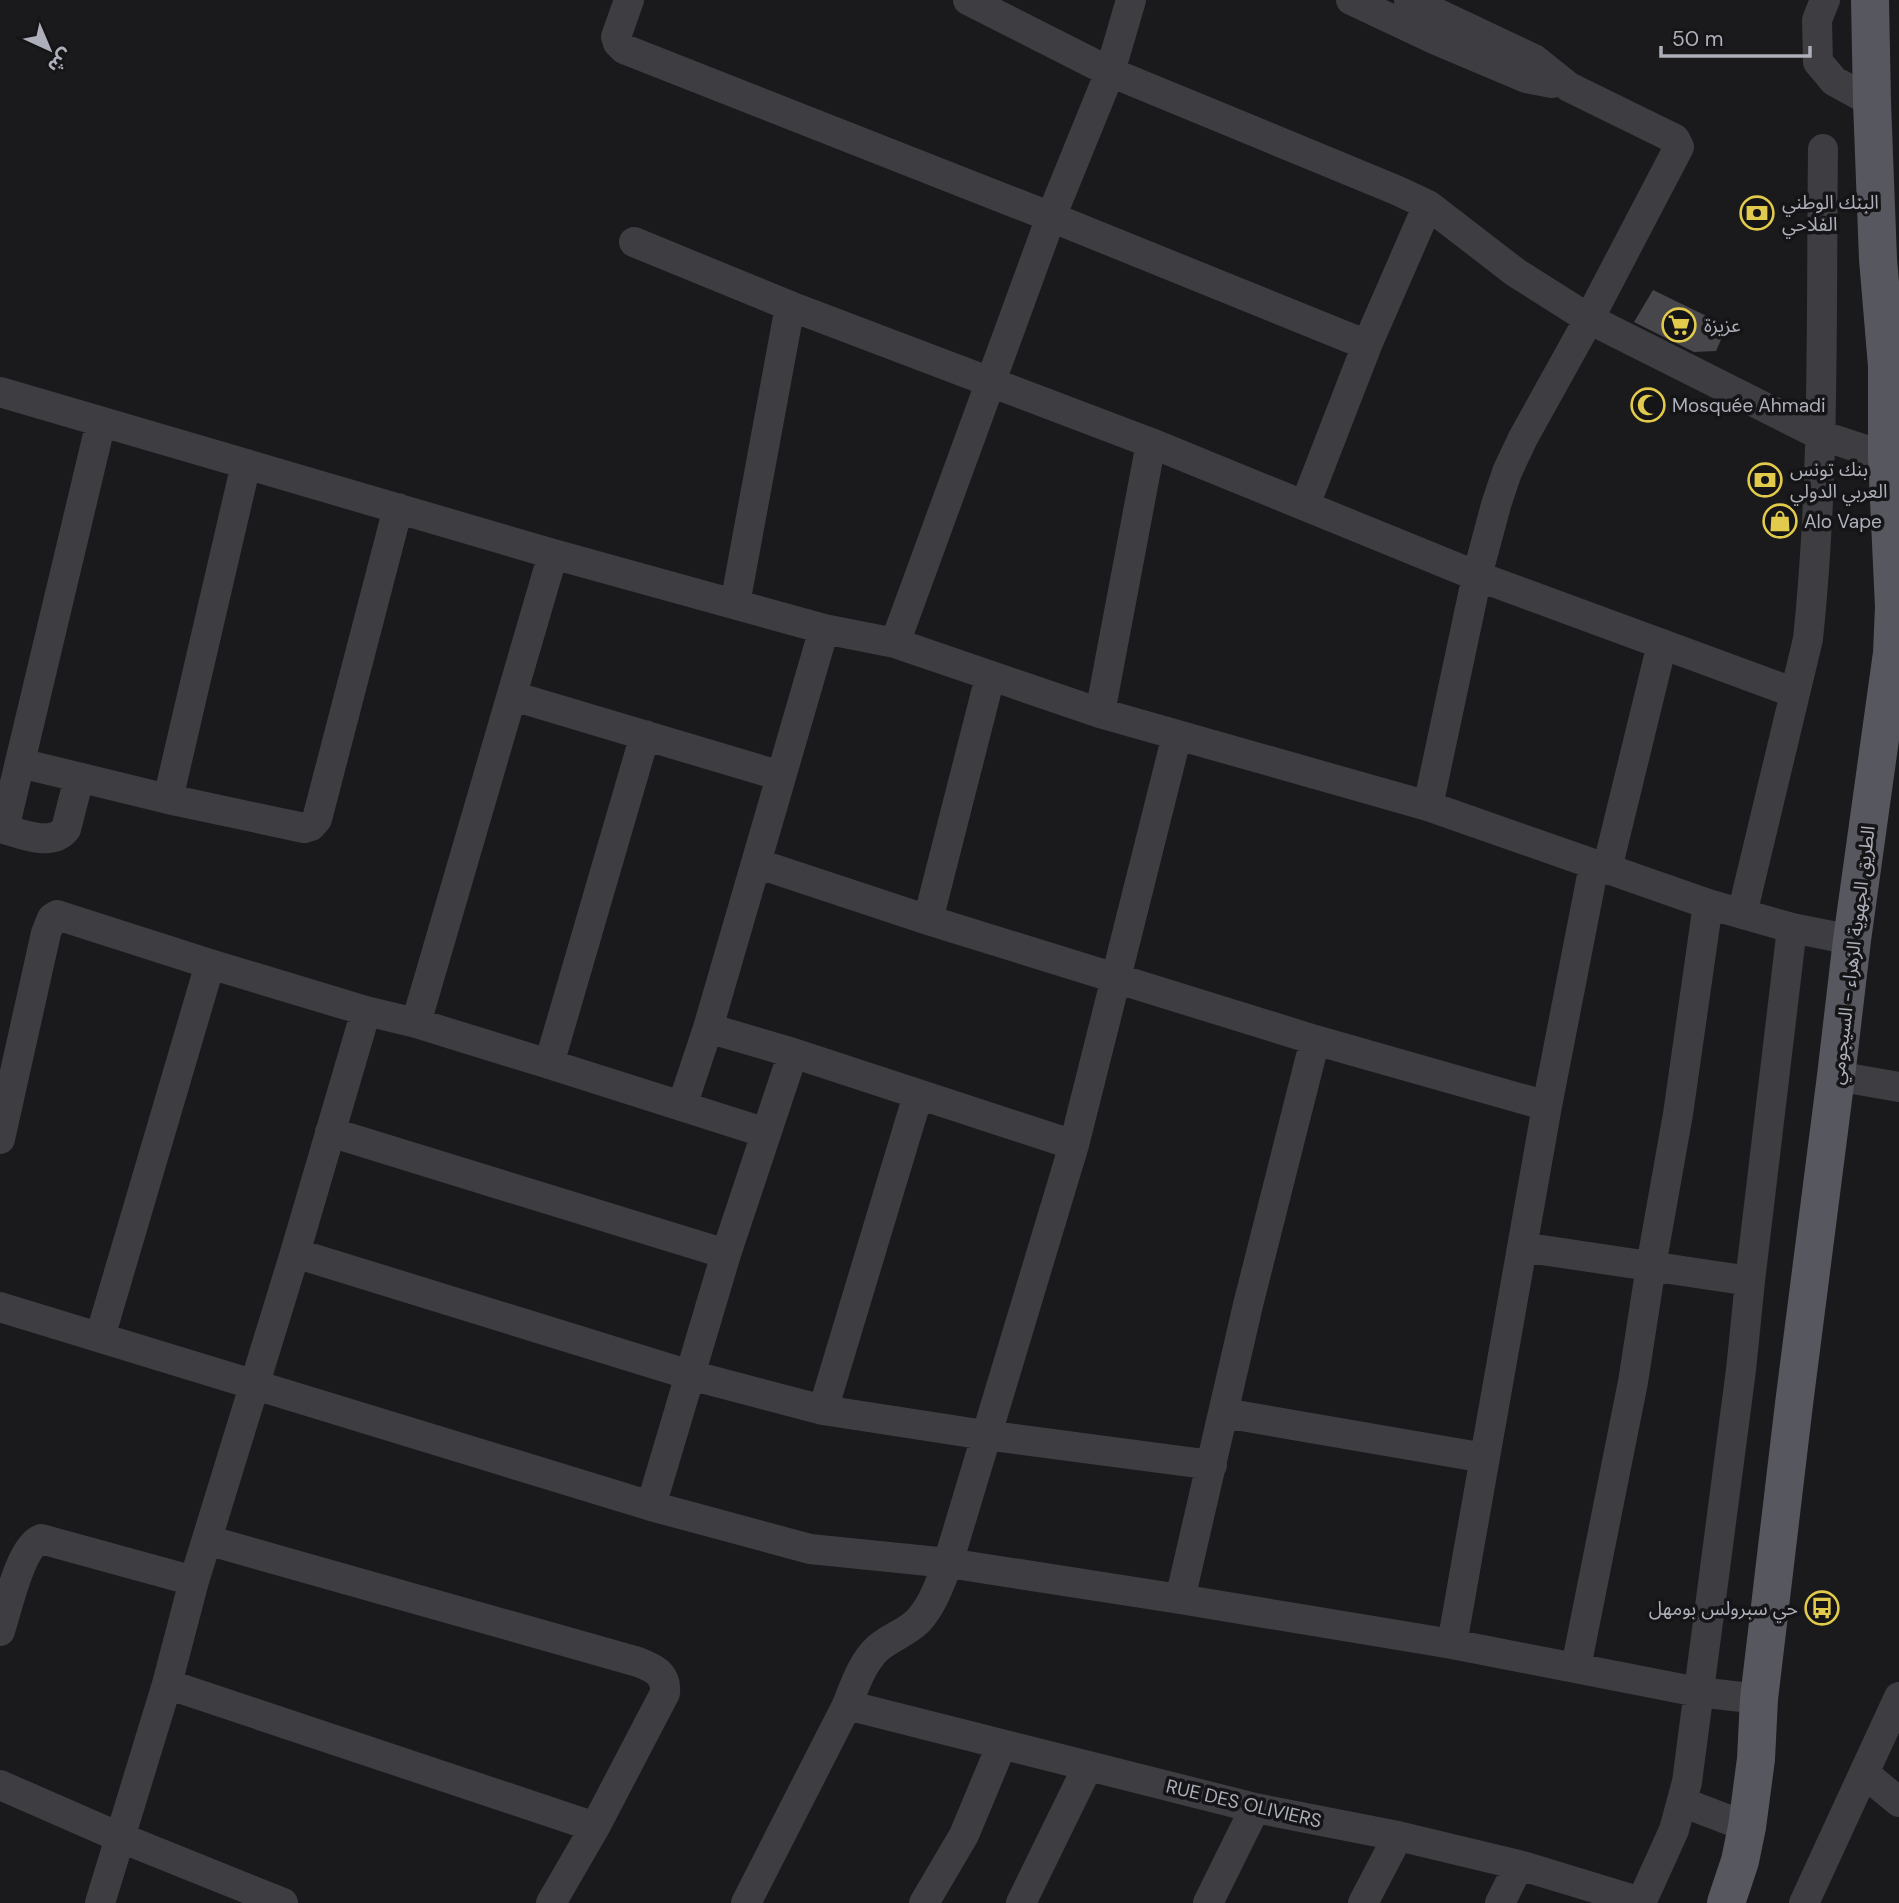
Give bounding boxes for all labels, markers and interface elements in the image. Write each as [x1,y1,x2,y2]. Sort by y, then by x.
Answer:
north arrow [14,14,84,84]
scale bar [1661,14,1810,58]
text: 50 m [1672,25,1723,53]
text: ش [42,43,79,79]
place label: البنك الوطني الفلاحي [1782,190,1879,239]
bank icon: البنك الوطني الفلاحي [1738,194,1776,232]
supermarket icon: عزيزة [1660,306,1698,344]
place label: عزيزة [1704,313,1741,338]
mosque icon: Mosquée Ahmadi [1629,386,1667,424]
place label: Mosquée Ahmadi [1672,393,1826,418]
place label: بنك تونس العربي الدولي [1790,457,1887,506]
bank icon: بنك تونس العربي الدولي [1746,461,1784,499]
shop icon: Alo Vape [1761,502,1799,540]
place label: Alo Vape [1804,509,1882,534]
street label: الطريق الجهوية الزهراء - السيجومي [1824,824,1883,1086]
bus stop icon: حي سبرولس بومهل [1803,1589,1841,1627]
place label: حي سبرولس بومهل [1649,1596,1798,1623]
street label: RUE DES OLIVIERS [1164,1773,1324,1834]

